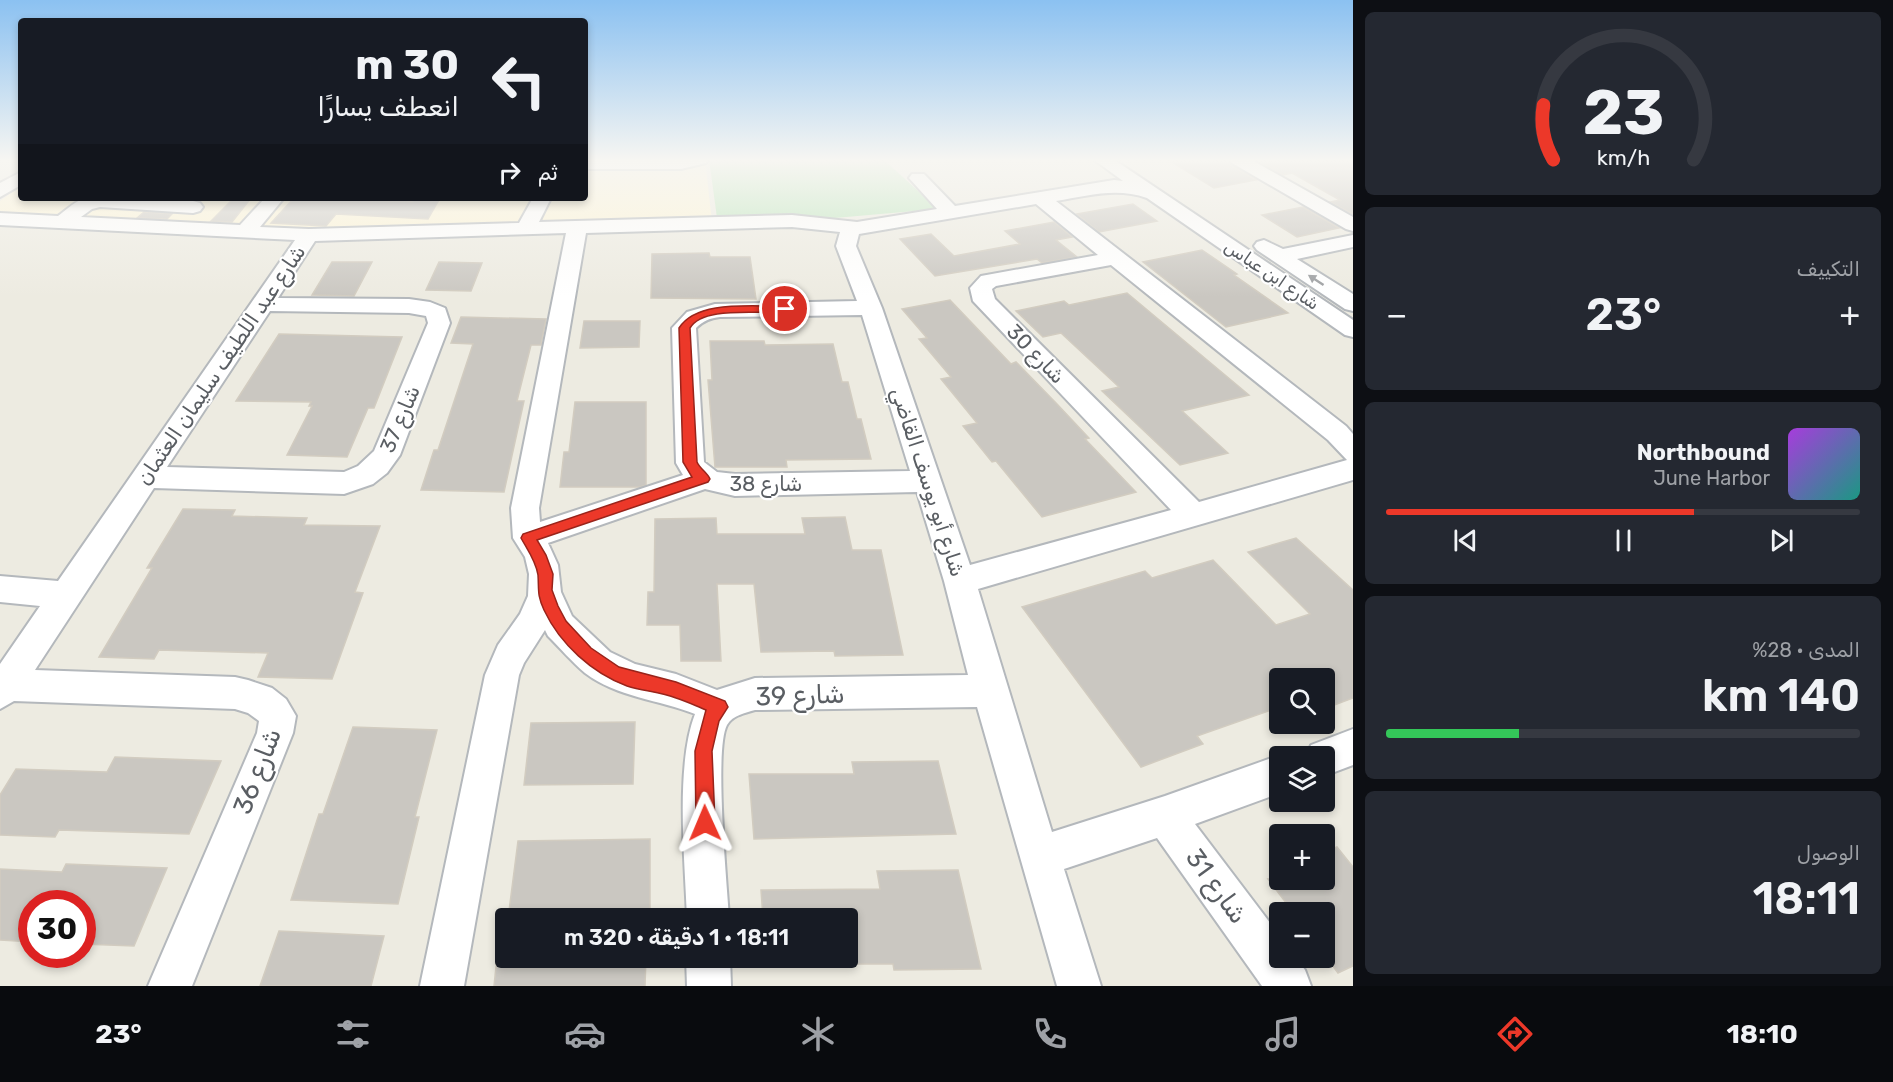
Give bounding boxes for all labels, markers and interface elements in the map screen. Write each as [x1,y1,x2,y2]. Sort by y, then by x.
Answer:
text: 30 m [355,40,459,90]
icon: left [480,42,558,120]
text: 23 [1582,77,1664,151]
text: انعطف يسارًا [317,91,459,123]
text: km/h [1596,146,1650,171]
icon: right [493,156,526,189]
text: ثم [538,159,558,186]
street label: شارع ابن عباس [1220,235,1324,316]
street label: شارع عبد اللطيف سليمان العثمان [131,240,312,491]
text: التكييف [1797,257,1860,281]
one-way arrow [1309,274,1325,286]
pin [759,283,810,334]
text: 23° [1586,288,1661,341]
icon: arrive [768,292,801,325]
text: − [1386,295,1407,334]
text: + [1839,295,1860,334]
street label: شارع 30 [1001,319,1071,390]
street label: شارع 37 [374,382,427,457]
street label: شارع أبو يوسف القاضي [882,384,971,581]
text: Northbound [1637,439,1770,466]
text: June Harbor [1653,466,1770,490]
street label: شارع 38 [730,471,802,498]
icon: previous [1449,524,1482,557]
icon: pause [1607,524,1640,557]
icon: next [1765,524,1798,557]
text: المدى · 28% [1752,638,1860,662]
map controls [1269,668,1335,968]
button: search [1269,668,1335,734]
text: 140 km [1702,669,1860,722]
street label: شارع 39 [755,678,845,715]
street label: شارع 36 [227,724,290,819]
button: layers [1269,746,1335,812]
position arrow [673,791,737,855]
button: + [1269,824,1335,890]
text: الوصول [1797,841,1860,865]
street label: شارع 31 [1177,843,1254,931]
text: 18:11 [1753,872,1860,925]
speed limit sign: 30 [18,890,96,968]
button: − [1269,902,1335,968]
text: 18:11 · 1 دقيقة · 320 m [564,924,789,951]
icon: filters [332,1013,374,1055]
icon: car [564,1013,606,1055]
icon: climate [797,1013,839,1055]
icon: phone [1029,1013,1071,1055]
icon: music [1262,1013,1304,1055]
icon: directions [1494,1013,1536,1055]
text: 23° [95,1018,142,1050]
text: 18:10 [1726,1018,1798,1050]

